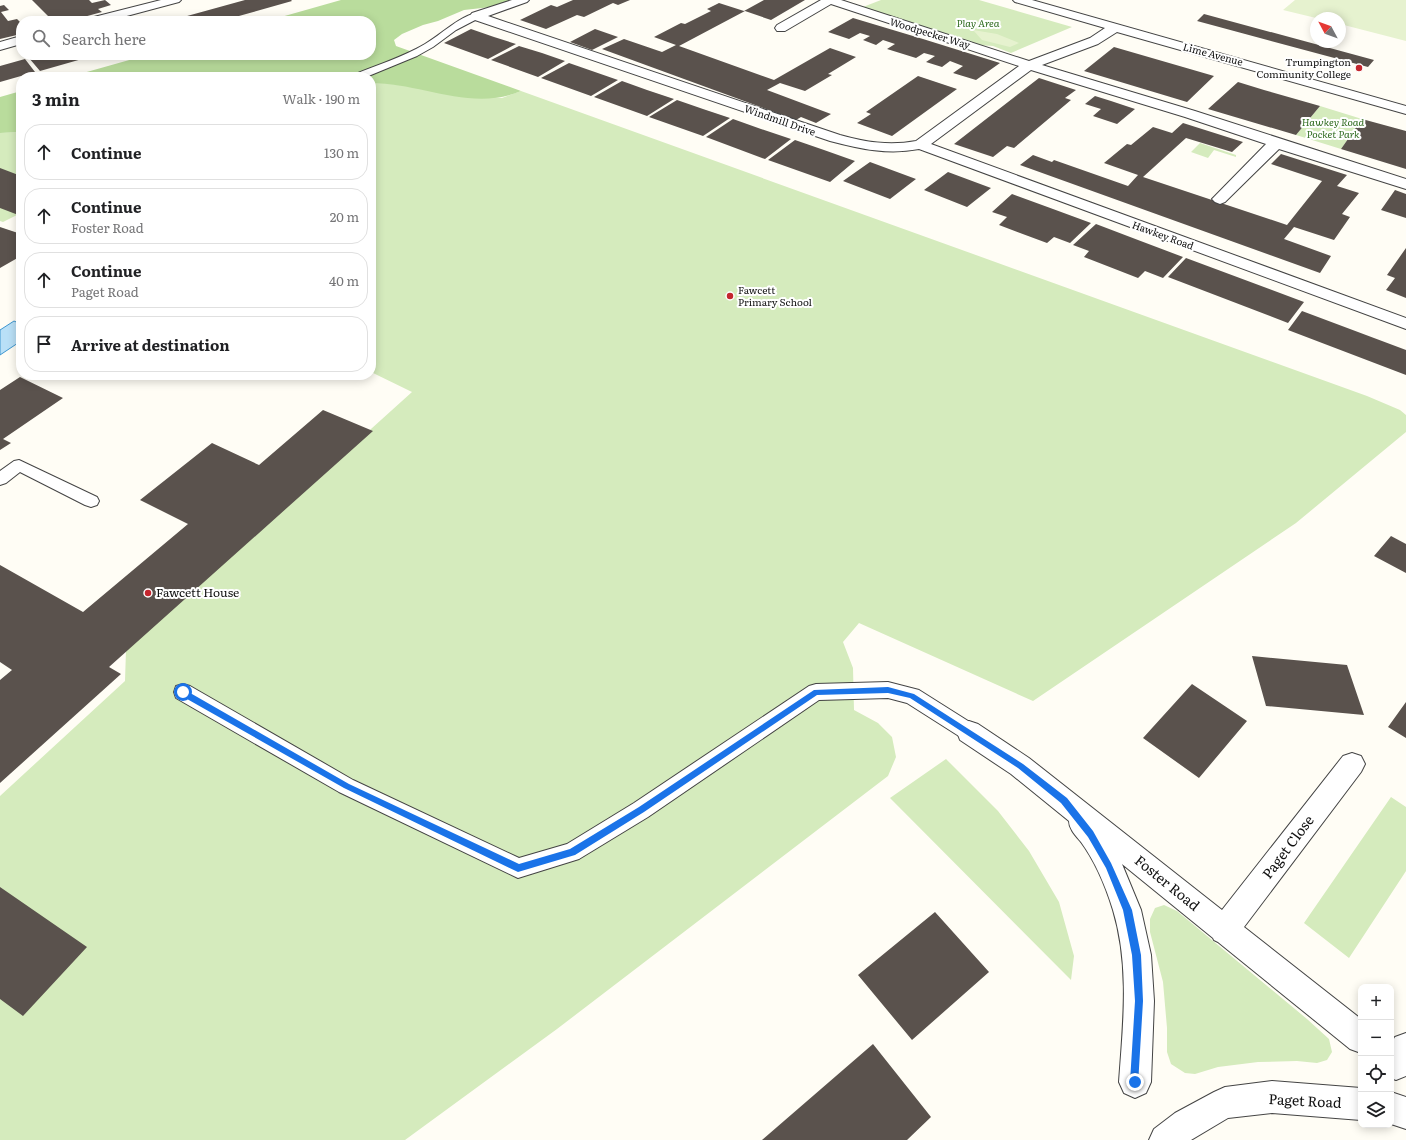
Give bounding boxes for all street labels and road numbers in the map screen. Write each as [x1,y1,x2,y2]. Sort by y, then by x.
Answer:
street label: Woodpecker Way [888,13,972,52]
street label: Lime Avenue [1181,38,1245,69]
street label: Windmill Drive [742,100,818,139]
street label: Hawkey Road [1130,216,1196,253]
street label: Paget Close [1257,811,1318,882]
street label: Foster Road [1131,850,1205,915]
street label: Paget Road [1268,1088,1342,1112]

